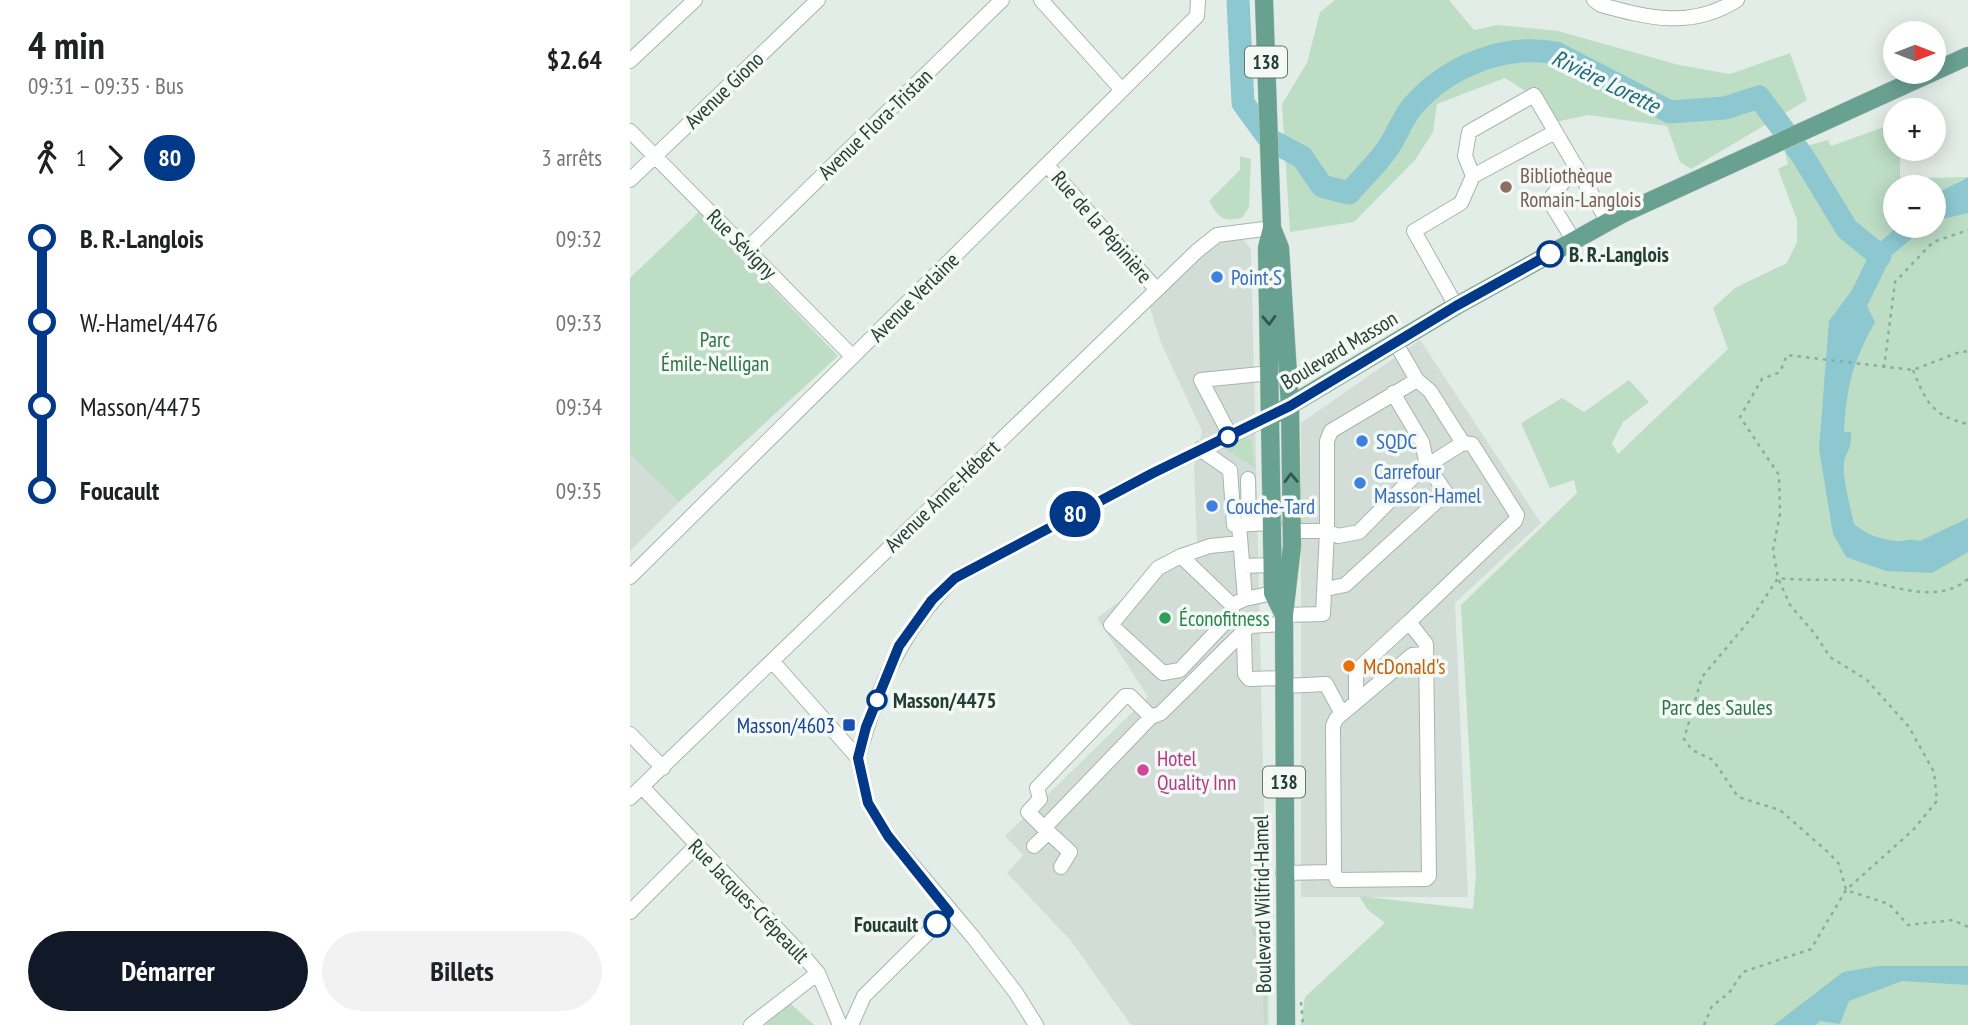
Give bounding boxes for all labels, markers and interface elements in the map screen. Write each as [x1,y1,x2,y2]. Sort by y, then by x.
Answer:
text: 4 min [28,20,105,69]
north arrow [1883,21,1946,84]
map controls [1883,21,1946,238]
water label: Rivière Lorette [1547,42,1666,120]
text: $2.64 [547,43,602,76]
street label: Avenue Giono [679,46,769,134]
road number: 138 [1245,46,1287,78]
street label: Avenue Flora-Tristan [812,63,938,185]
text: 09:31 – 09:35 · Bus [28,71,184,100]
button: + [1883,98,1946,161]
icon: walk [28,139,66,177]
icon: forward [96,139,134,177]
text: 80 [158,142,181,173]
text: 1 [76,143,86,172]
text: 3 arrêts [541,143,602,172]
place label: Bibliothèque Romain-Langlois [1520,162,1641,213]
street label: Rue de la Pépinière [1046,165,1158,289]
button: − [1883,175,1946,238]
marker: Bibliothèque Romain-Langlois [1498,179,1514,195]
street label: Rue Sévigny [701,203,783,285]
text: B. R.-Langlois [80,222,204,255]
text: 09:32 [556,224,602,253]
marker: B. R.-Langlois [1537,241,1563,267]
place label: B. R.-Langlois [1569,241,1669,268]
street label: Avenue Verlaine [863,246,965,348]
place label: Point S [1231,264,1282,291]
marker: Point S [1209,269,1225,285]
street label: Boulevard Masson [1276,305,1402,395]
text: W.-Hamel/4476 [80,306,218,339]
text: 09:33 [556,308,602,337]
one-way arrow [1262,315,1277,326]
park label: Parc Émile-Nelligan [661,326,769,377]
text: Masson/4475 [80,390,202,423]
text: 09:34 [556,392,602,421]
unlabelled marker [1218,427,1238,447]
place label: SQDC [1376,428,1418,455]
marker: SQDC [1354,433,1370,449]
street label: Avenue Anne-Hébert [879,434,1005,558]
place label: Carrefour Masson-Hamel [1374,458,1481,509]
one-way arrow [1283,472,1299,483]
text: Foucault [80,474,159,507]
marker: Carrefour Masson-Hamel [1352,475,1368,491]
text: 09:35 [556,476,602,505]
line badge: 80 [1044,491,1106,537]
place label: Couche-Tard [1226,493,1315,520]
text: 80 [1064,498,1086,529]
marker: Couche-Tard [1204,498,1220,514]
place label: Éconofitness [1179,605,1270,632]
marker: Éconofitness [1157,610,1173,626]
place label: McDonald's [1363,653,1445,680]
marker: McDonald's [1341,658,1357,674]
place label: Masson/4475 [893,687,997,714]
marker: Masson/4475 [867,690,887,710]
park label: Parc des Saules [1661,694,1773,721]
place label: Masson/4603 [737,712,835,739]
marker: Masson/4603 [841,717,857,733]
place label: Hotel Quality Inn [1157,745,1236,796]
marker: Hotel Quality Inn [1135,762,1151,778]
road number: 138 [1263,766,1305,797]
street label: Boulevard Wilfrid-Hamel [1247,815,1277,993]
street label: Rue Jacques-Crépeault [683,833,815,969]
place label: Foucault [854,911,918,938]
marker: Foucault [924,911,950,937]
button: Démarrer [28,931,308,1011]
button: Billets [322,931,602,1011]

